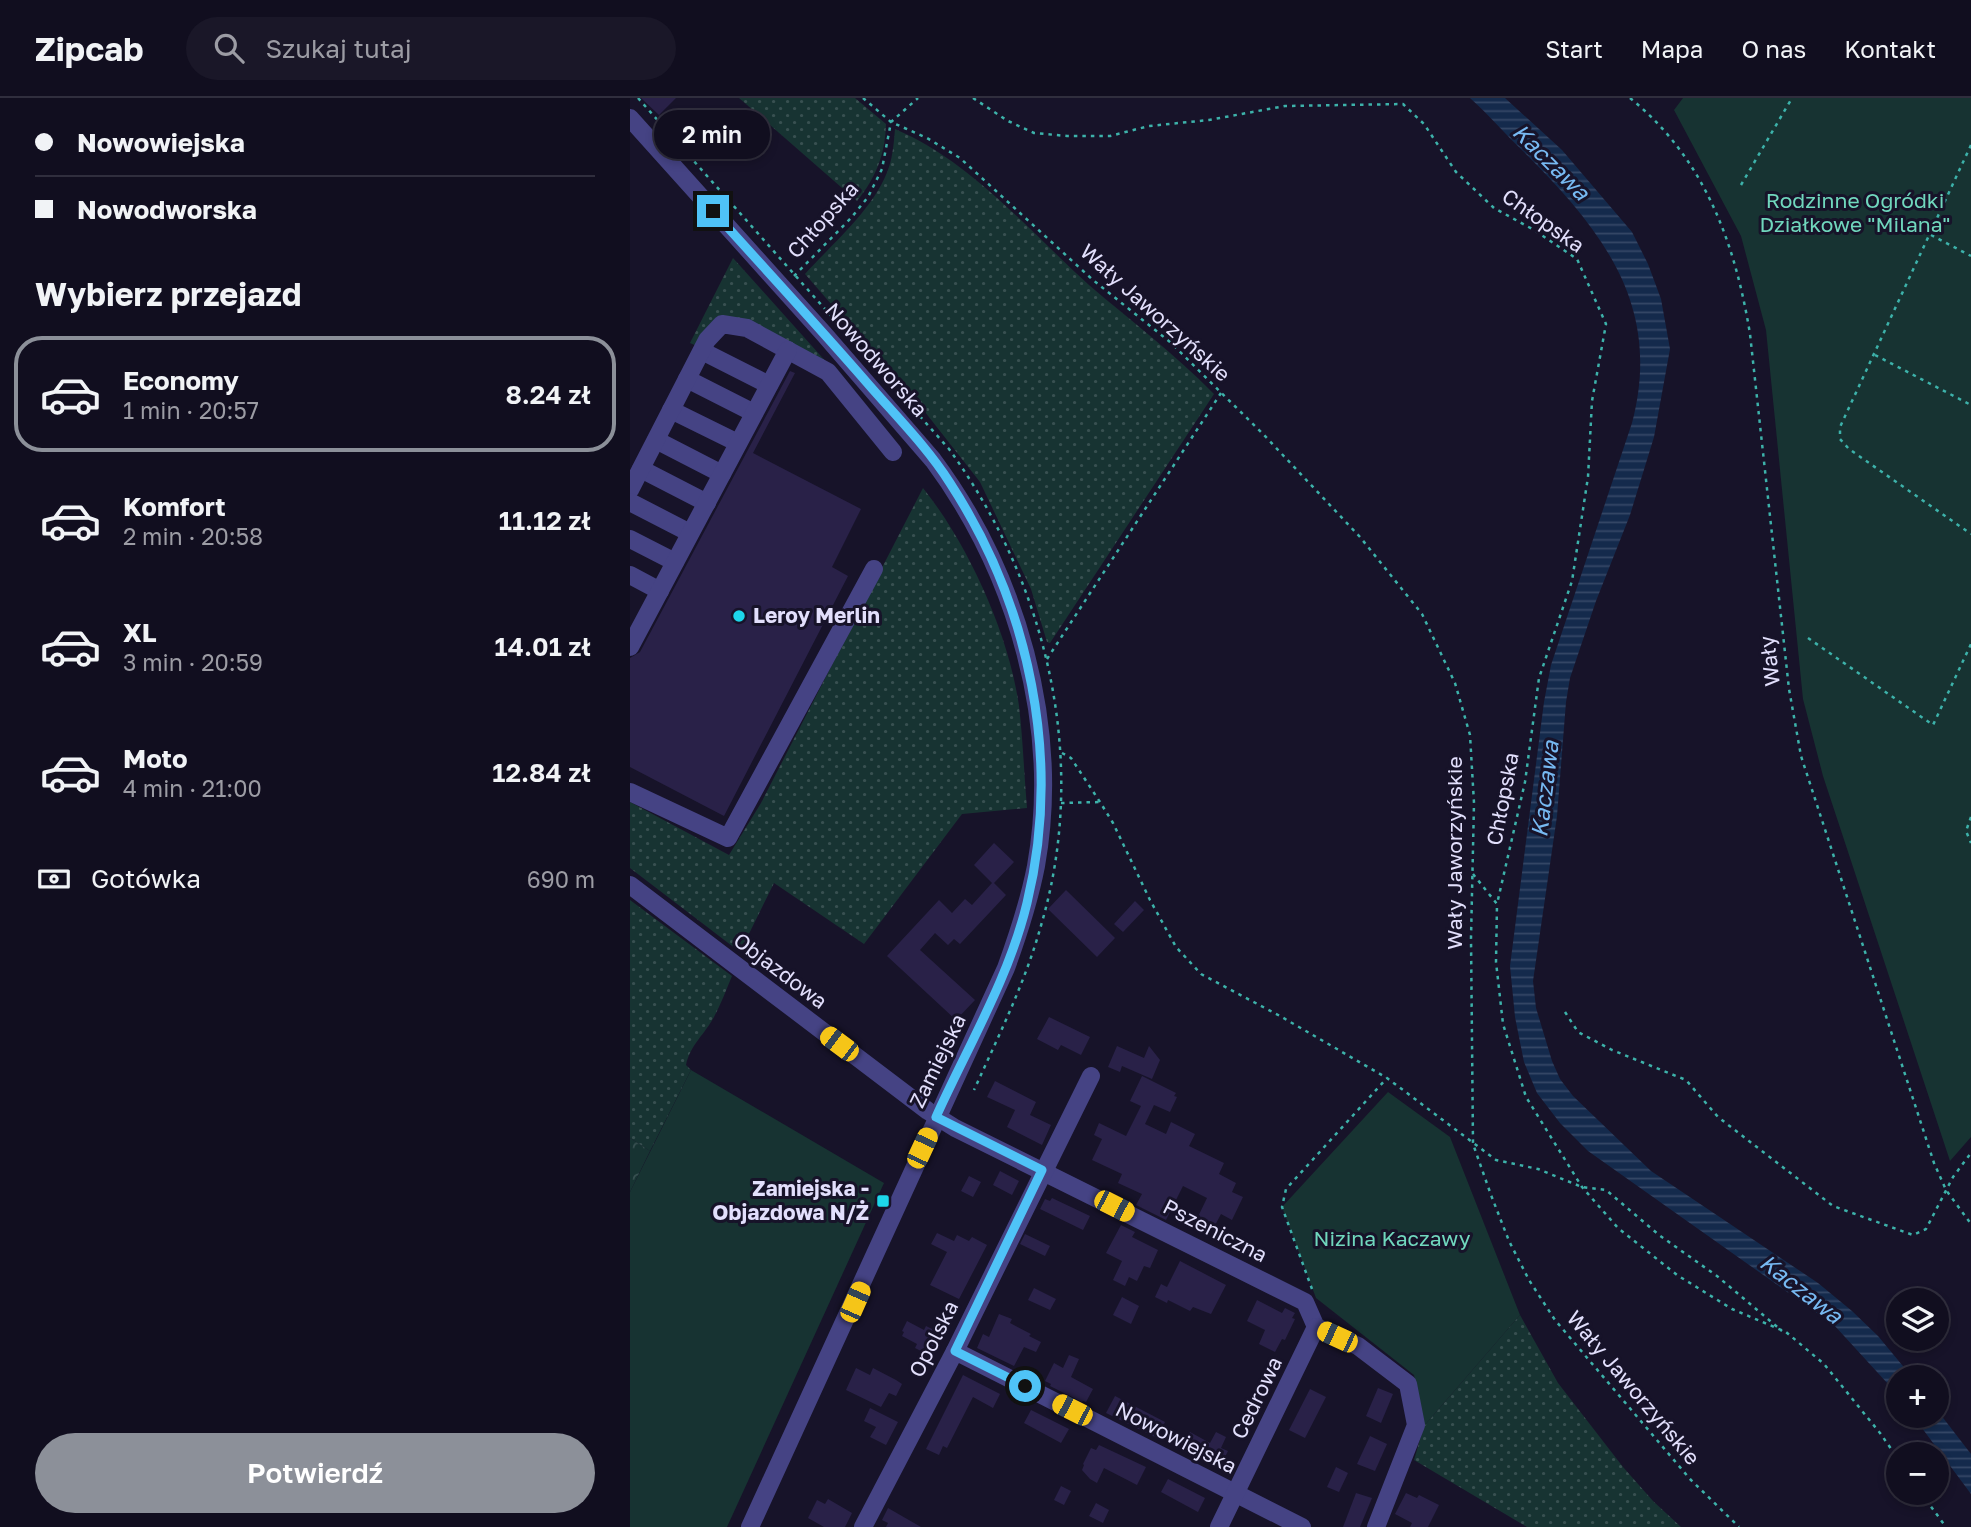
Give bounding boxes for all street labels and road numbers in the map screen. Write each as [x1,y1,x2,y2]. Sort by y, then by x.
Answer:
street label: Chłopska [781,176,863,263]
street label: Chłopska [1497,182,1590,258]
street label: Wały Jaworzyńskie [1075,238,1236,387]
street label: Nowodworska [820,297,933,422]
street label: Wały [1753,634,1785,688]
street label: Chłopska [1480,750,1524,848]
street label: Wały Jaworzyńskie [1441,756,1467,950]
street label: Objazdowa [729,927,833,1014]
street label: Zamiejska [903,1009,971,1112]
street label: Pszeniczna [1159,1193,1272,1267]
street label: Opolska [903,1296,963,1381]
street label: Wały Jaworzyńskie [1562,1305,1706,1470]
street label: Cedrowa [1225,1352,1287,1443]
street label: Nowowiejska [1111,1395,1241,1479]

